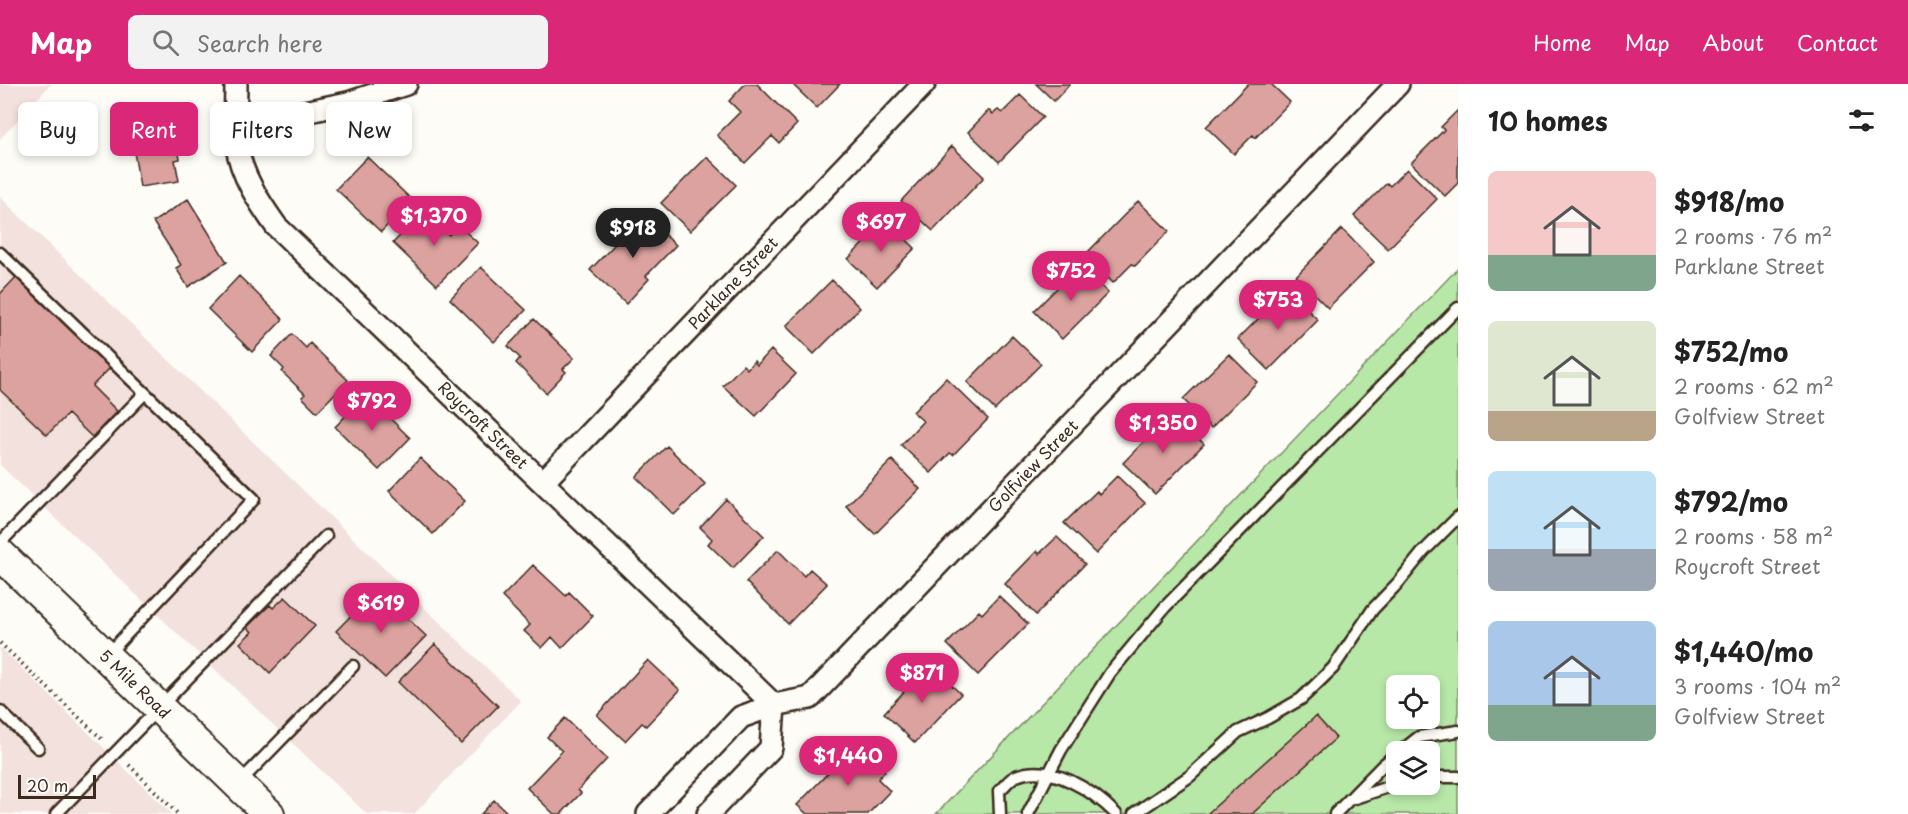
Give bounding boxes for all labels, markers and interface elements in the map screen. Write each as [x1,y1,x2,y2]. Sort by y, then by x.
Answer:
search box [128,15,548,69]
text: Map [30,21,92,64]
icon: search [149,26,182,59]
text: Search here [197,26,323,59]
text: Home [1533,26,1592,58]
text: Map [1625,26,1670,58]
text: About [1703,26,1764,58]
text: Contact [1797,26,1878,58]
text: 10 homes [1488,101,1608,140]
chip: Buy [18,102,98,156]
chip: Rent [110,102,198,156]
chip: Filters [210,102,314,156]
chip: New [326,102,412,156]
icon: filters [1845,104,1878,137]
text: $918/mo [1674,182,1784,221]
icon: home [1536,195,1608,267]
pin: $1,370 [385,196,483,247]
text: $1,370 [401,200,467,230]
pin: $697 [845,202,917,253]
text: $697 [856,206,906,236]
pin: $918 [597,208,669,259]
text: $918 [610,212,656,242]
text: 2 rooms · 76 m² [1674,221,1832,251]
street label: Parklane Street [682,230,783,334]
pin: $752 [1035,251,1107,302]
text: Parklane Street [1674,251,1824,281]
text: $752 [1046,255,1096,285]
pin: $753 [1242,280,1314,331]
text: $753 [1253,284,1303,314]
text: $752/mo [1674,332,1788,371]
icon: home [1536,345,1608,417]
text: 2 rooms · 62 m² [1674,371,1834,401]
street label: Roycroft Street [433,375,534,474]
pin: $792 [336,381,408,432]
text: $792 [347,385,397,415]
text: Golfview Street [1674,401,1825,431]
pin: $1,350 [1114,403,1212,454]
text: $1,350 [1129,407,1197,437]
street label: Golfview Street [982,413,1083,517]
text: $792/mo [1674,482,1788,521]
icon: home [1536,495,1608,567]
text: 2 rooms · 58 m² [1674,521,1833,551]
text: Roycroft Street [1674,551,1820,581]
pin: $619 [345,583,417,634]
text: $619 [357,587,405,617]
text: $1,440/mo [1674,632,1813,671]
street label: 5 Mile Road [95,643,177,724]
icon: home [1536,645,1608,717]
pin: $871 [886,653,958,704]
text: $871 [900,657,944,687]
text: 3 rooms · 104 m² [1674,671,1841,701]
map controls [1386,675,1440,795]
button: locate [1386,675,1440,729]
text: Golfview Street [1674,701,1825,731]
pin: $1,440 [799,736,897,787]
text: $1,440 [813,740,883,770]
button: layers [1386,741,1440,795]
scale bar [18,772,96,800]
text: 20 m [27,773,68,797]

